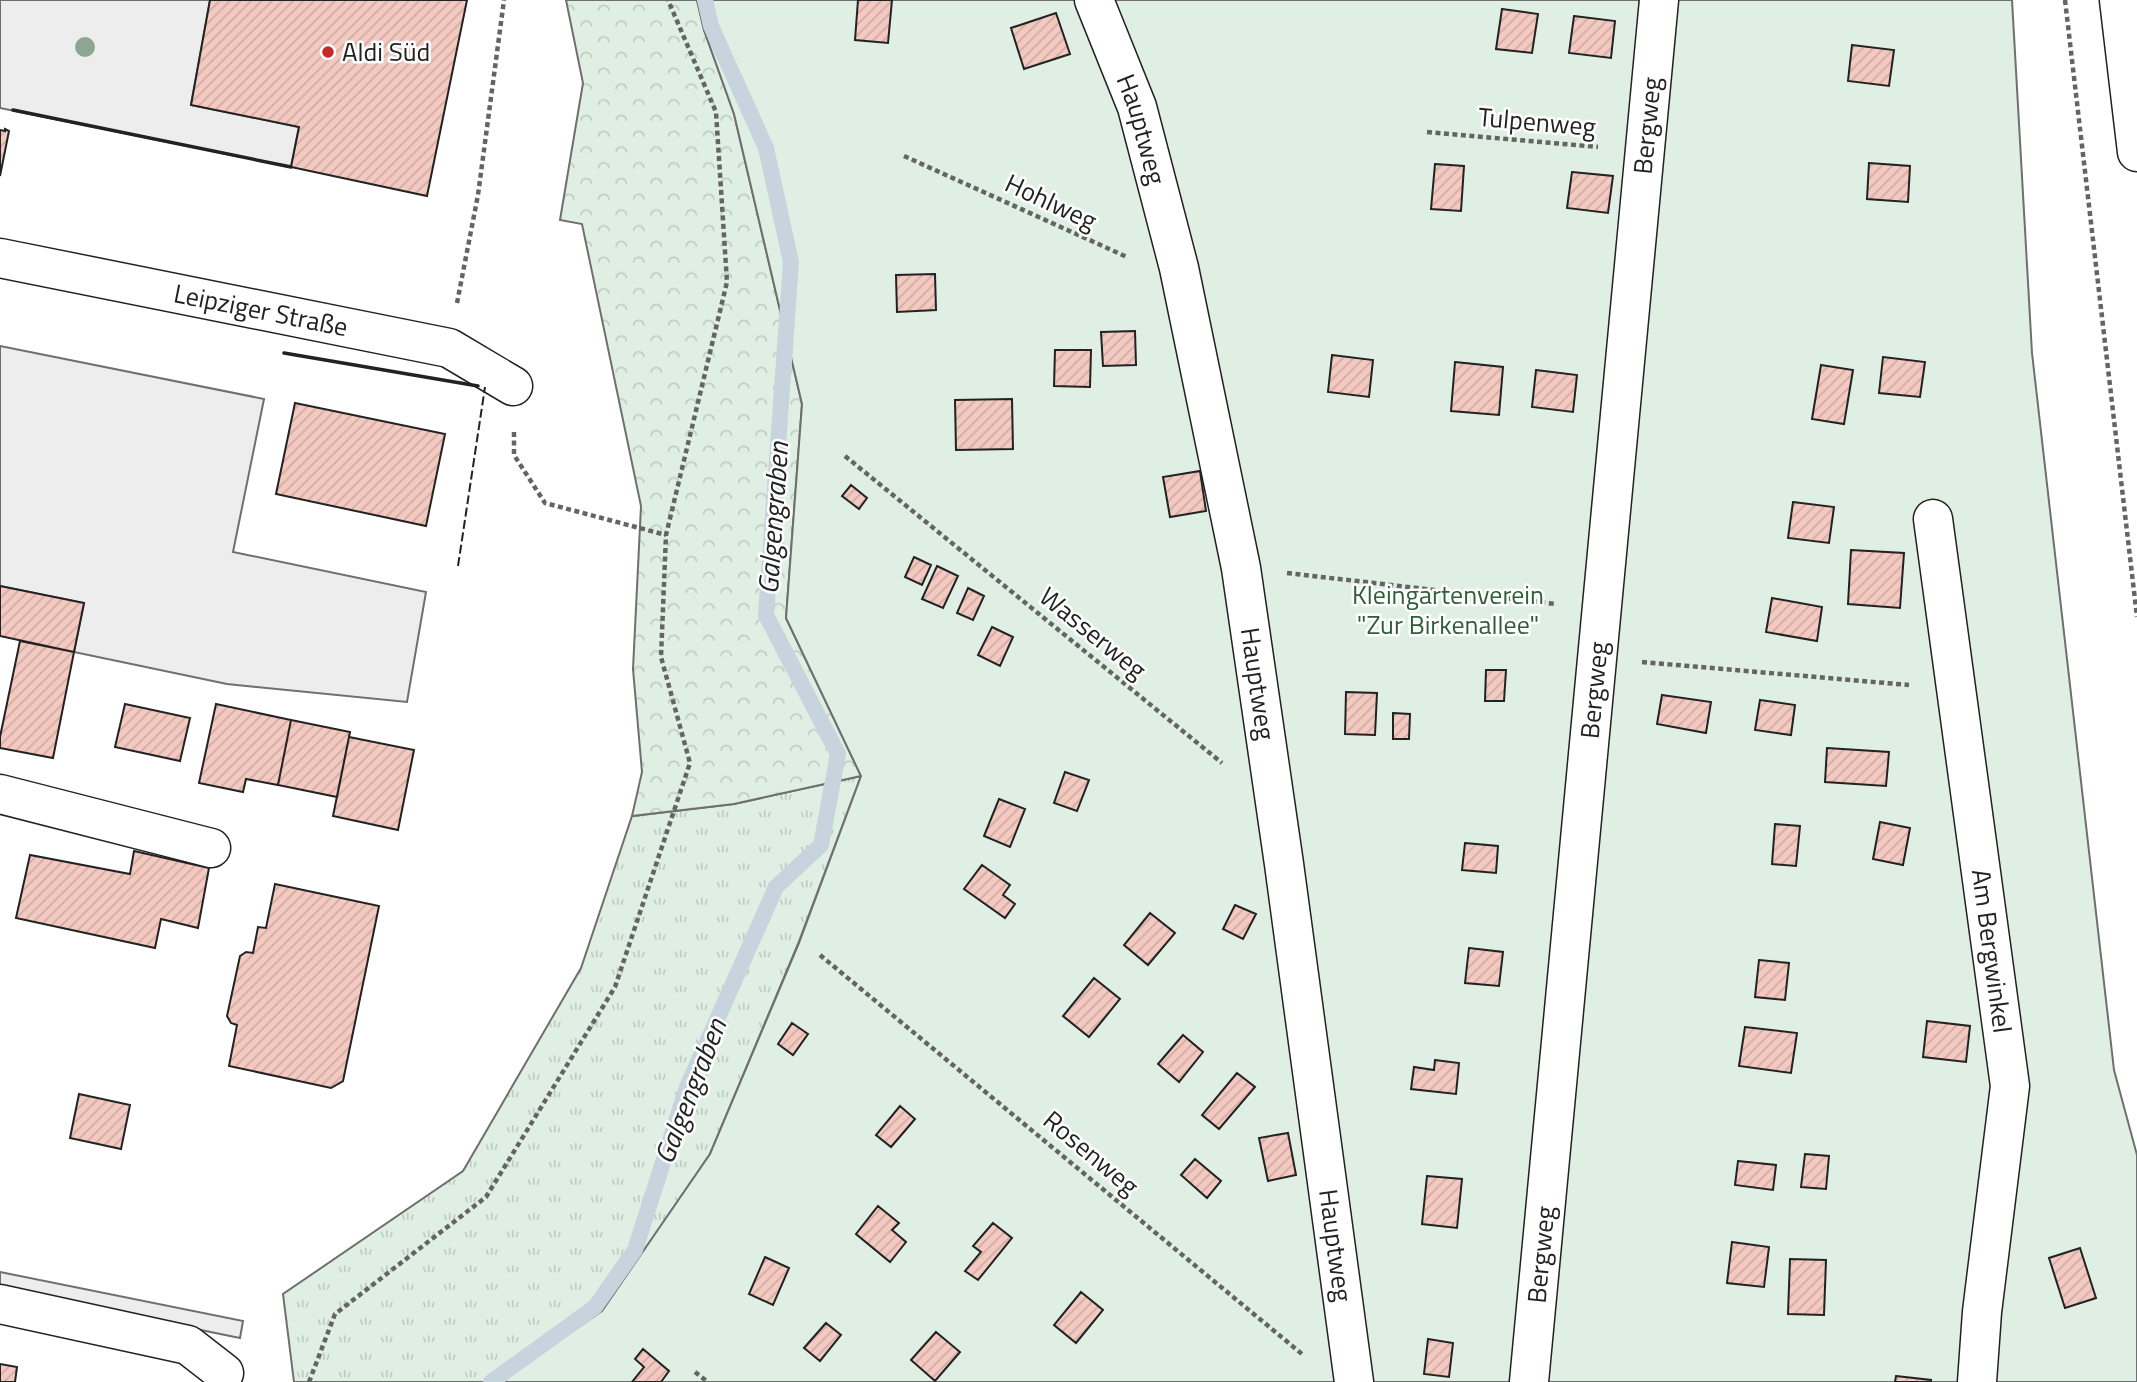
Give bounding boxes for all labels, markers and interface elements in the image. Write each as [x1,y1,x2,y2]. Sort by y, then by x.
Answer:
place label: Aldi Süd [342,32,430,71]
marker: Aldi Süd [320,44,336,60]
street label: Hauptweg [1107,68,1176,189]
street label: Bergweg [1623,75,1671,176]
street label: Tulpenweg [1477,97,1598,146]
street label: Hohlweg [999,163,1104,240]
street label: Leipziger Straße [170,273,351,346]
water label: Galgengraben [746,439,799,596]
park label: Kleingartenverein "Zur Birkenallee" [1352,575,1544,644]
street label: Wasserweg [1031,577,1155,688]
street label: Hauptweg [1231,625,1286,743]
street label: Bergweg [1570,640,1618,740]
street label: Am Bergwinkel [1962,867,2023,1035]
water label: Galgengraben [642,1011,737,1170]
street label: Rosenweg [1035,1101,1148,1204]
street label: Hauptweg [1309,1187,1363,1304]
street label: Bergweg [1517,1204,1564,1305]

